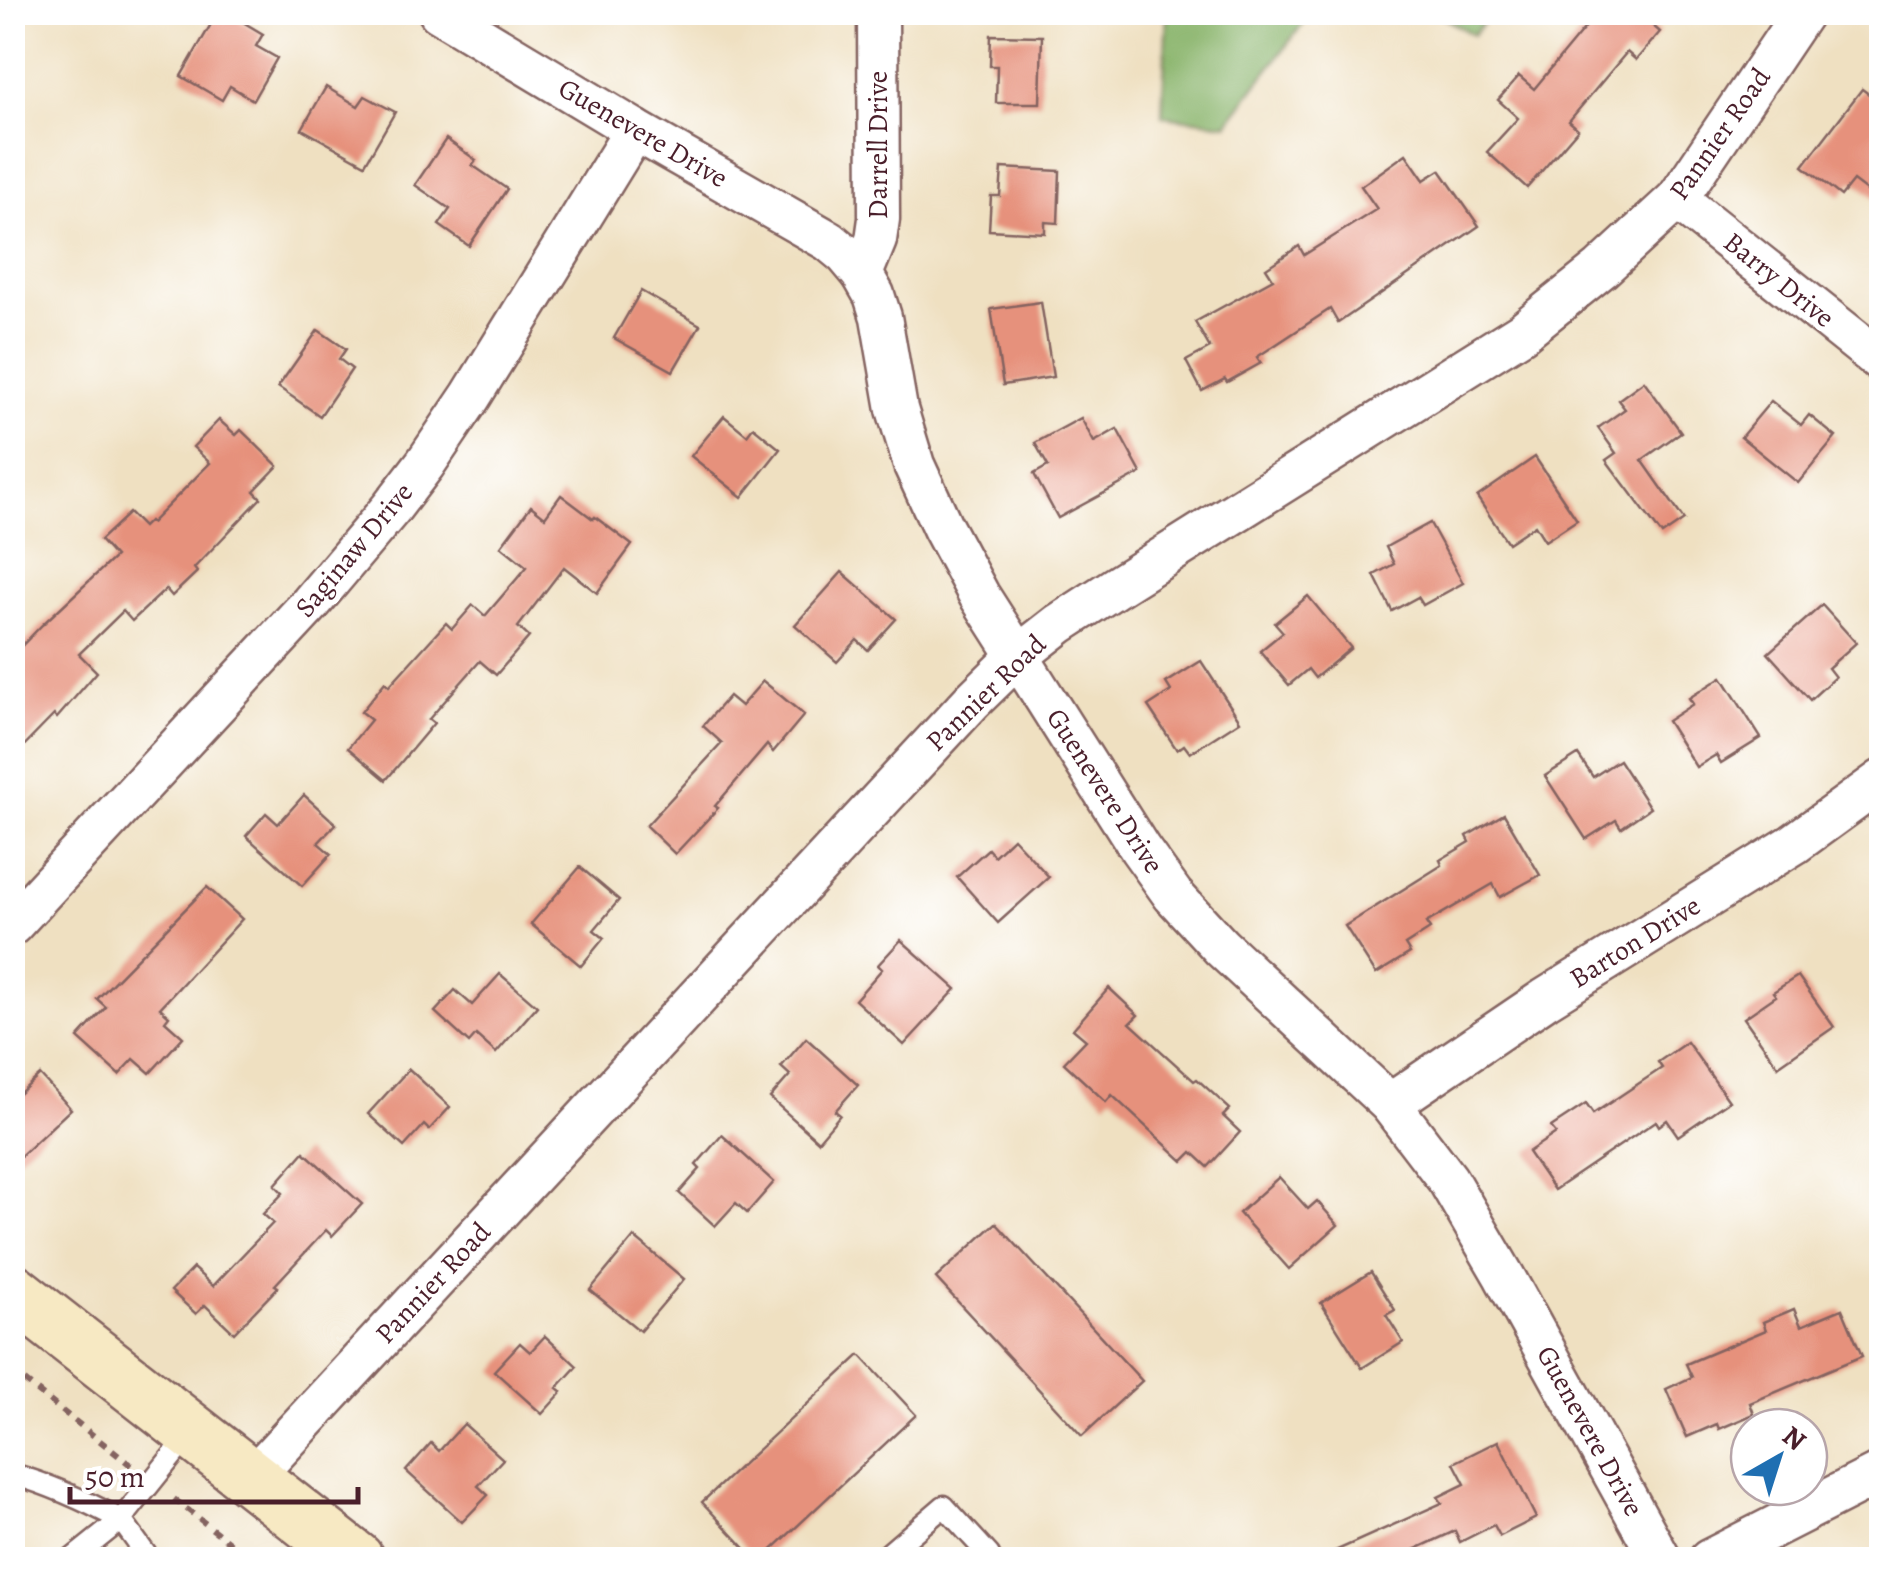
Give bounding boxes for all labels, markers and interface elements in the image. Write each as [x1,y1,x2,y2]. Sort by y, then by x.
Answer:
street label: Pannier Road [1660,59,1780,208]
street label: Guenevere Drive [551,69,735,197]
street label: Darrell Drive [859,71,897,219]
street label: Barry Drive [1716,224,1842,336]
street label: Saginaw Drive [286,474,422,626]
street label: Pannier Road [918,625,1055,760]
street label: Guenevere Drive [1037,701,1173,881]
street label: Barton Drive [1562,887,1708,997]
street label: Pannier Road [367,1213,500,1352]
street label: Guenevere Drive [1527,1339,1653,1523]
north arrow [1729,1407,1829,1507]
text: N [1774,1417,1814,1460]
scale bar [70,1442,358,1504]
text: 50 m [85,1457,145,1497]

